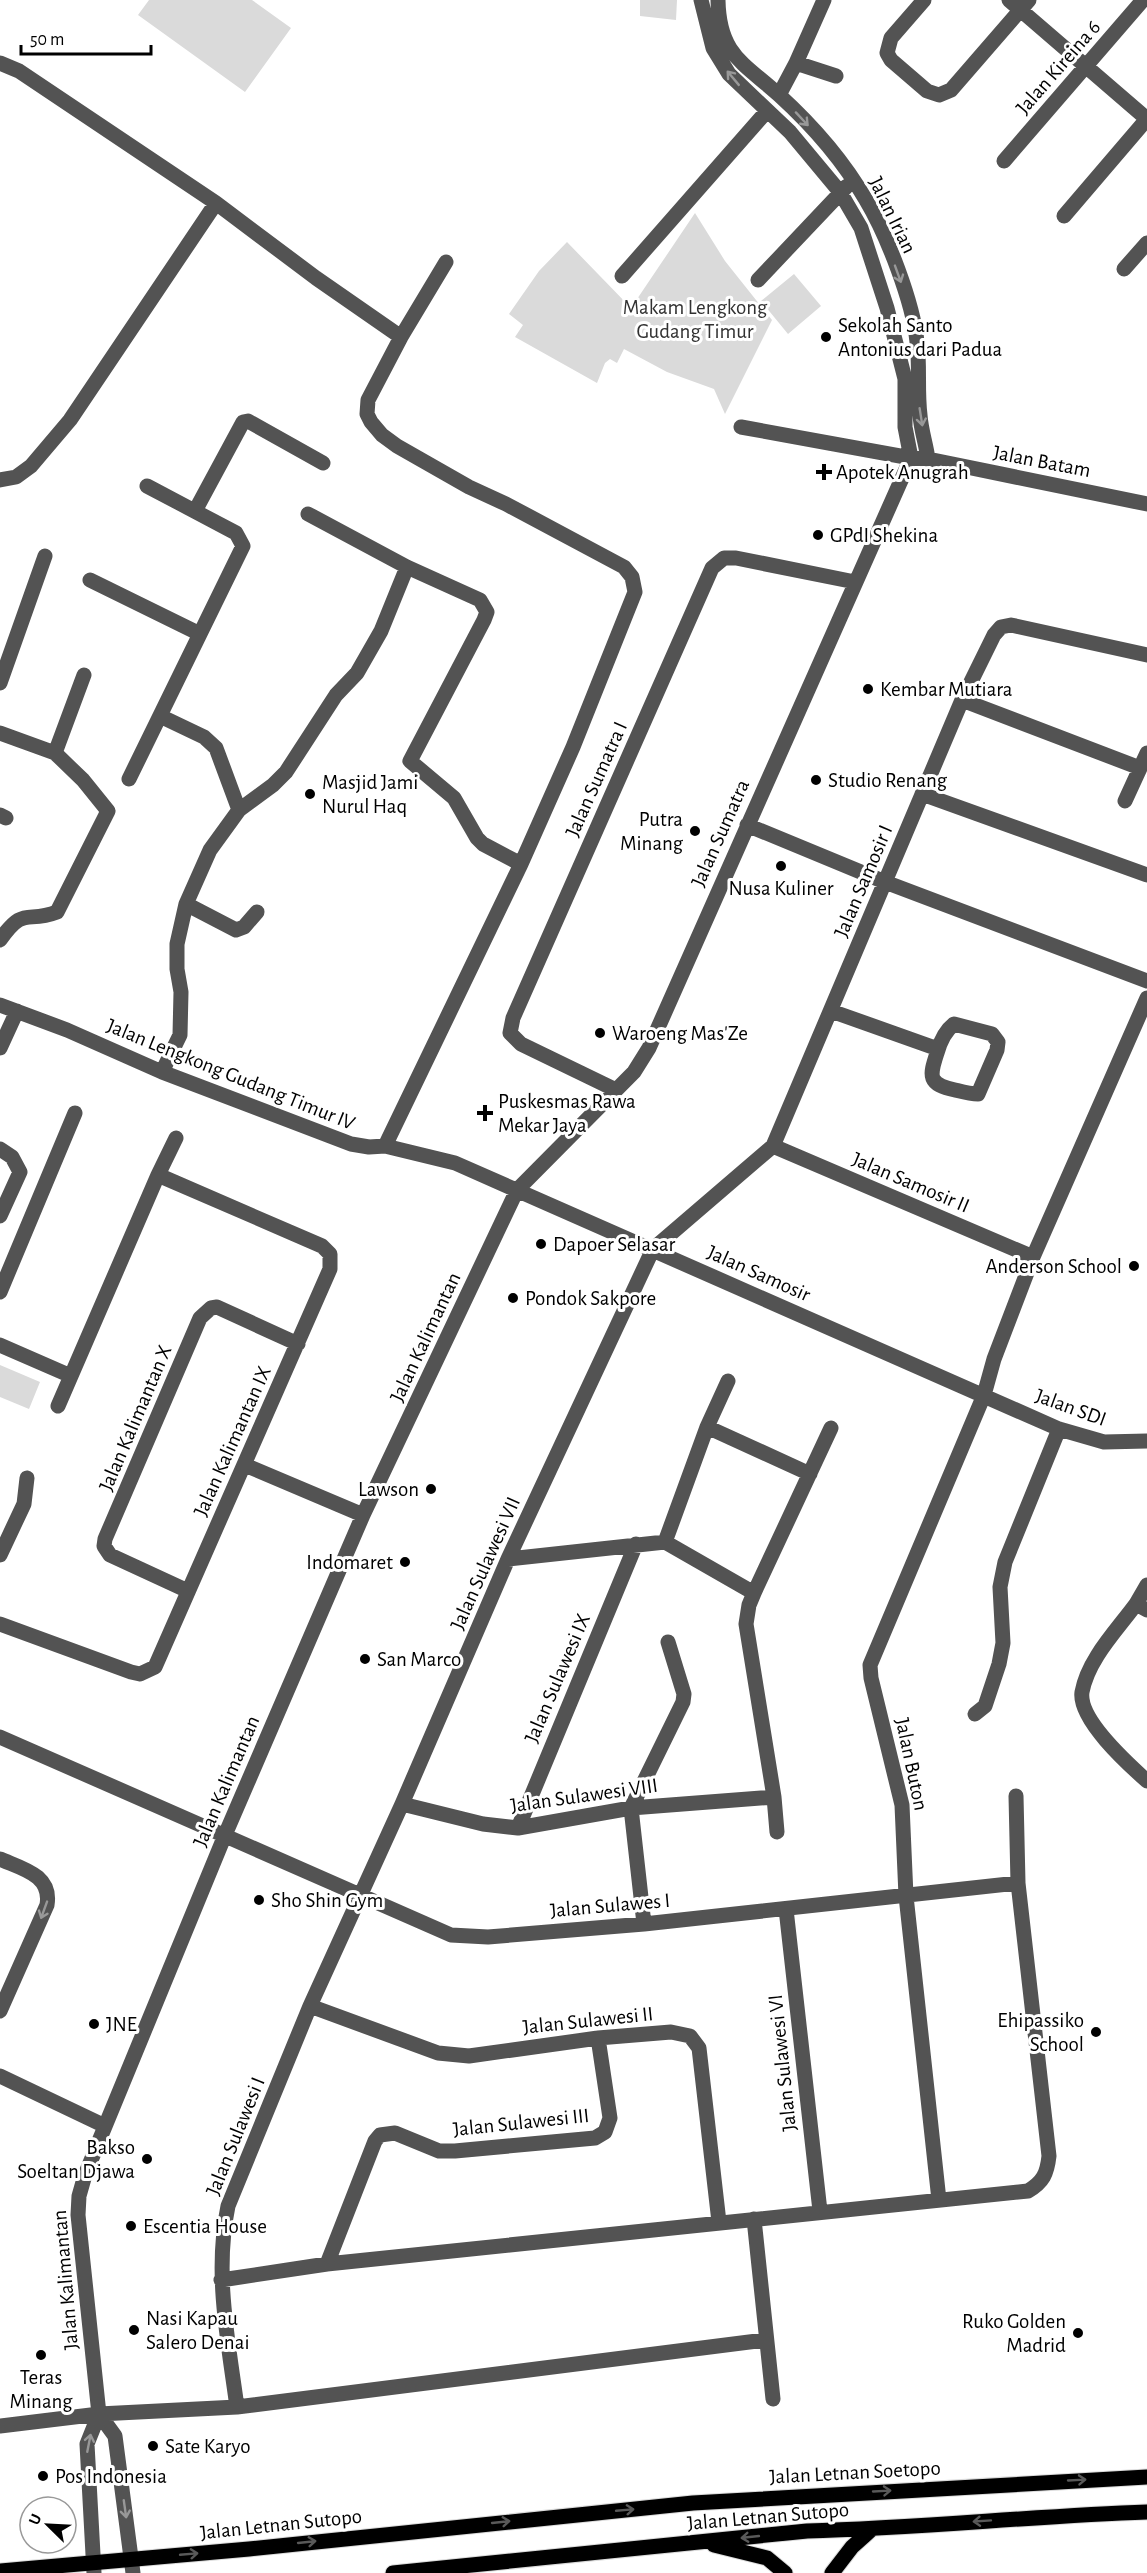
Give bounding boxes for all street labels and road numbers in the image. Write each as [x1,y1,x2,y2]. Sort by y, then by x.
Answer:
street label: Jalan Kireina 6 [1012,16,1105,118]
street label: Jalan Irian [865,174,920,257]
street label: Jalan Batam [991,442,1092,481]
street label: Jalan Sumatra I [562,718,631,840]
street label: Jalan Sumatra [688,776,753,890]
street label: Jalan Samosir I [830,822,896,940]
street label: Jalan Lengkong Gudang Timur IV [104,1015,358,1134]
street label: Jalan Samosir II [849,1148,973,1217]
street label: Jalan Samosir [704,1241,814,1306]
street label: Jalan Kalimantan [386,1269,465,1405]
street label: Jalan Kalimantan X [95,1342,176,1494]
street label: Jalan Kalimantan IX [190,1363,275,1519]
street label: Jalan SDI [1033,1385,1109,1430]
street label: Jalan Sulawesi VII [447,1494,524,1633]
street label: Jalan Sulawesi IX [521,1611,594,1746]
street label: Jalan Kalimantan [189,1713,264,1850]
street label: Jalan Buton [891,1716,932,1812]
street label: Jalan Sulawesi VIII [509,1775,659,1816]
street label: Jalan Sulawes I [549,1890,671,1921]
street label: Jalan Sulawesi VI [765,1994,800,2132]
street label: Jalan Sulawesi II [522,2003,654,2038]
street label: Jalan Sulawesi I [202,2074,269,2198]
street label: Jalan Sulawesi III [452,2105,590,2140]
street label: Jalan Kalimantan [49,2209,82,2351]
street label: Jalan Letnan Soetopo [769,2458,941,2487]
street label: Jalan Letnan Sutopo [686,2499,850,2534]
street label: Jalan Letnan Sutopo [199,2506,363,2543]

